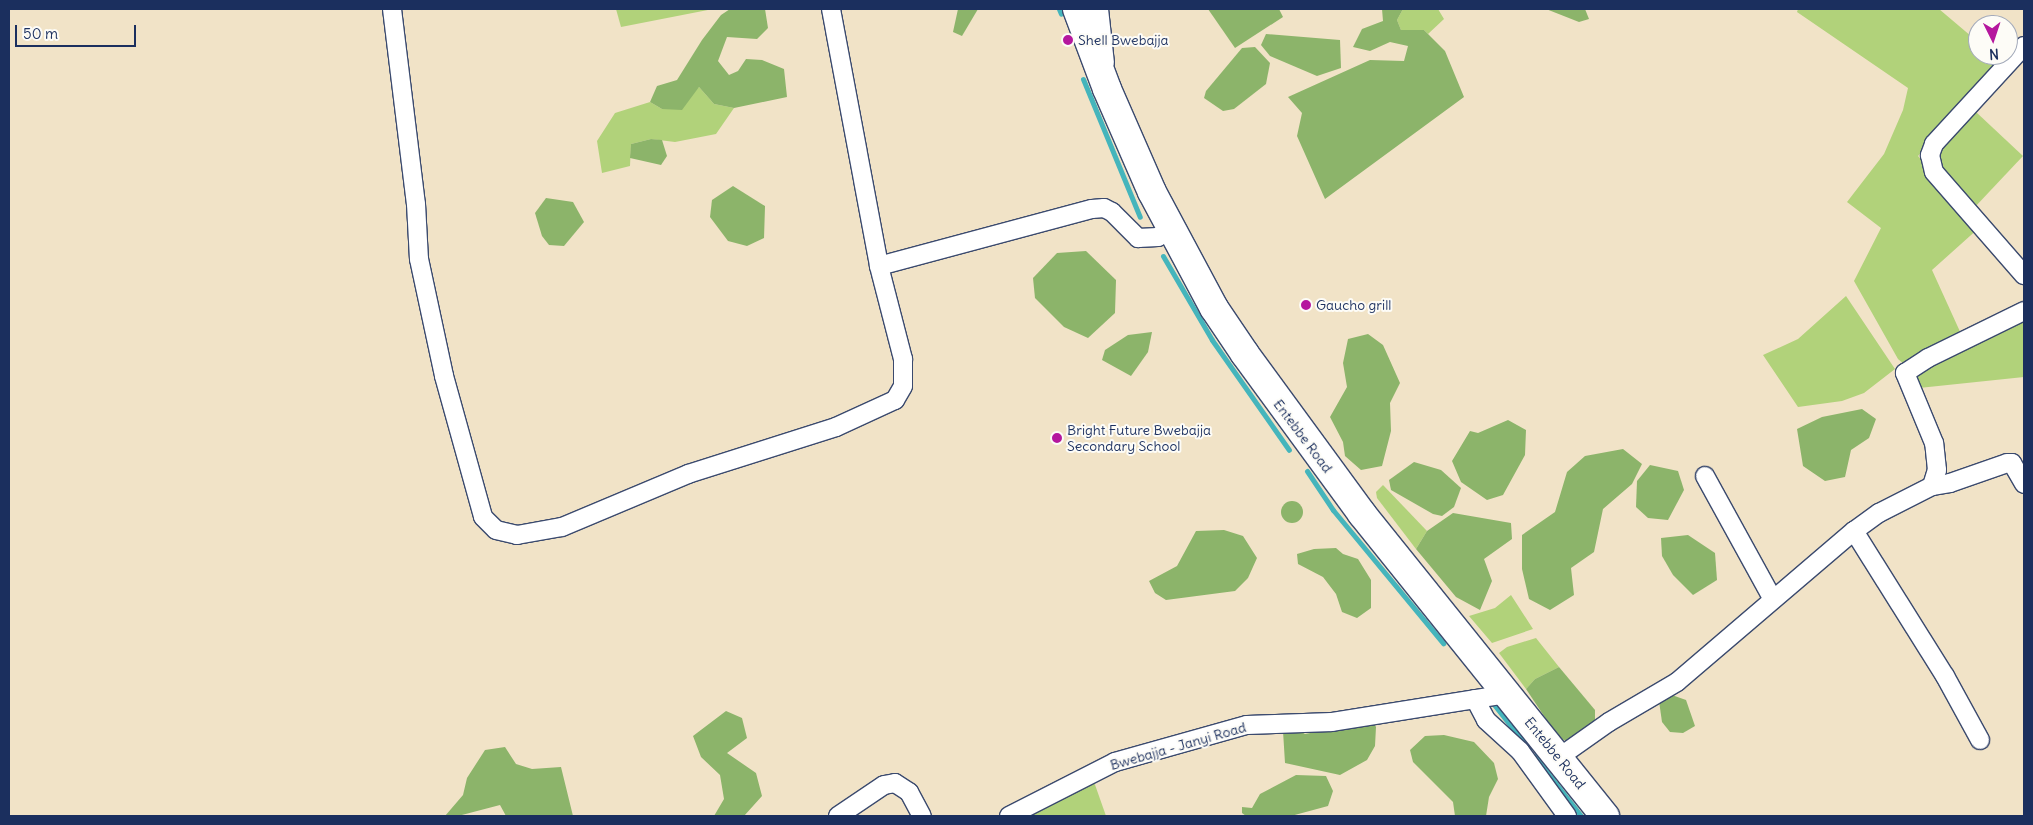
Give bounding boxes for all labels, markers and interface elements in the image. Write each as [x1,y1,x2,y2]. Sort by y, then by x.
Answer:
scale bar [18,15,139,47]
north arrow [1968,15,2018,65]
text: 50 m [23,24,58,43]
place label: Shell Bwebajja [1078,32,1169,48]
marker: Shell Bwebajja [1062,34,1074,46]
text: N [1989,45,1999,63]
place label: Gaucho grill [1316,297,1391,313]
marker: Gaucho grill [1300,299,1312,311]
street label: Entebbe Road [1270,396,1336,476]
place label: Bright Future Bwebajja Secondary School [1067,422,1211,454]
marker: Bright Future Bwebajja Secondary School [1051,432,1063,444]
street label: Entebbe Road [1521,714,1589,792]
street label: Bwebajja - Janyi Road [1108,719,1248,773]

